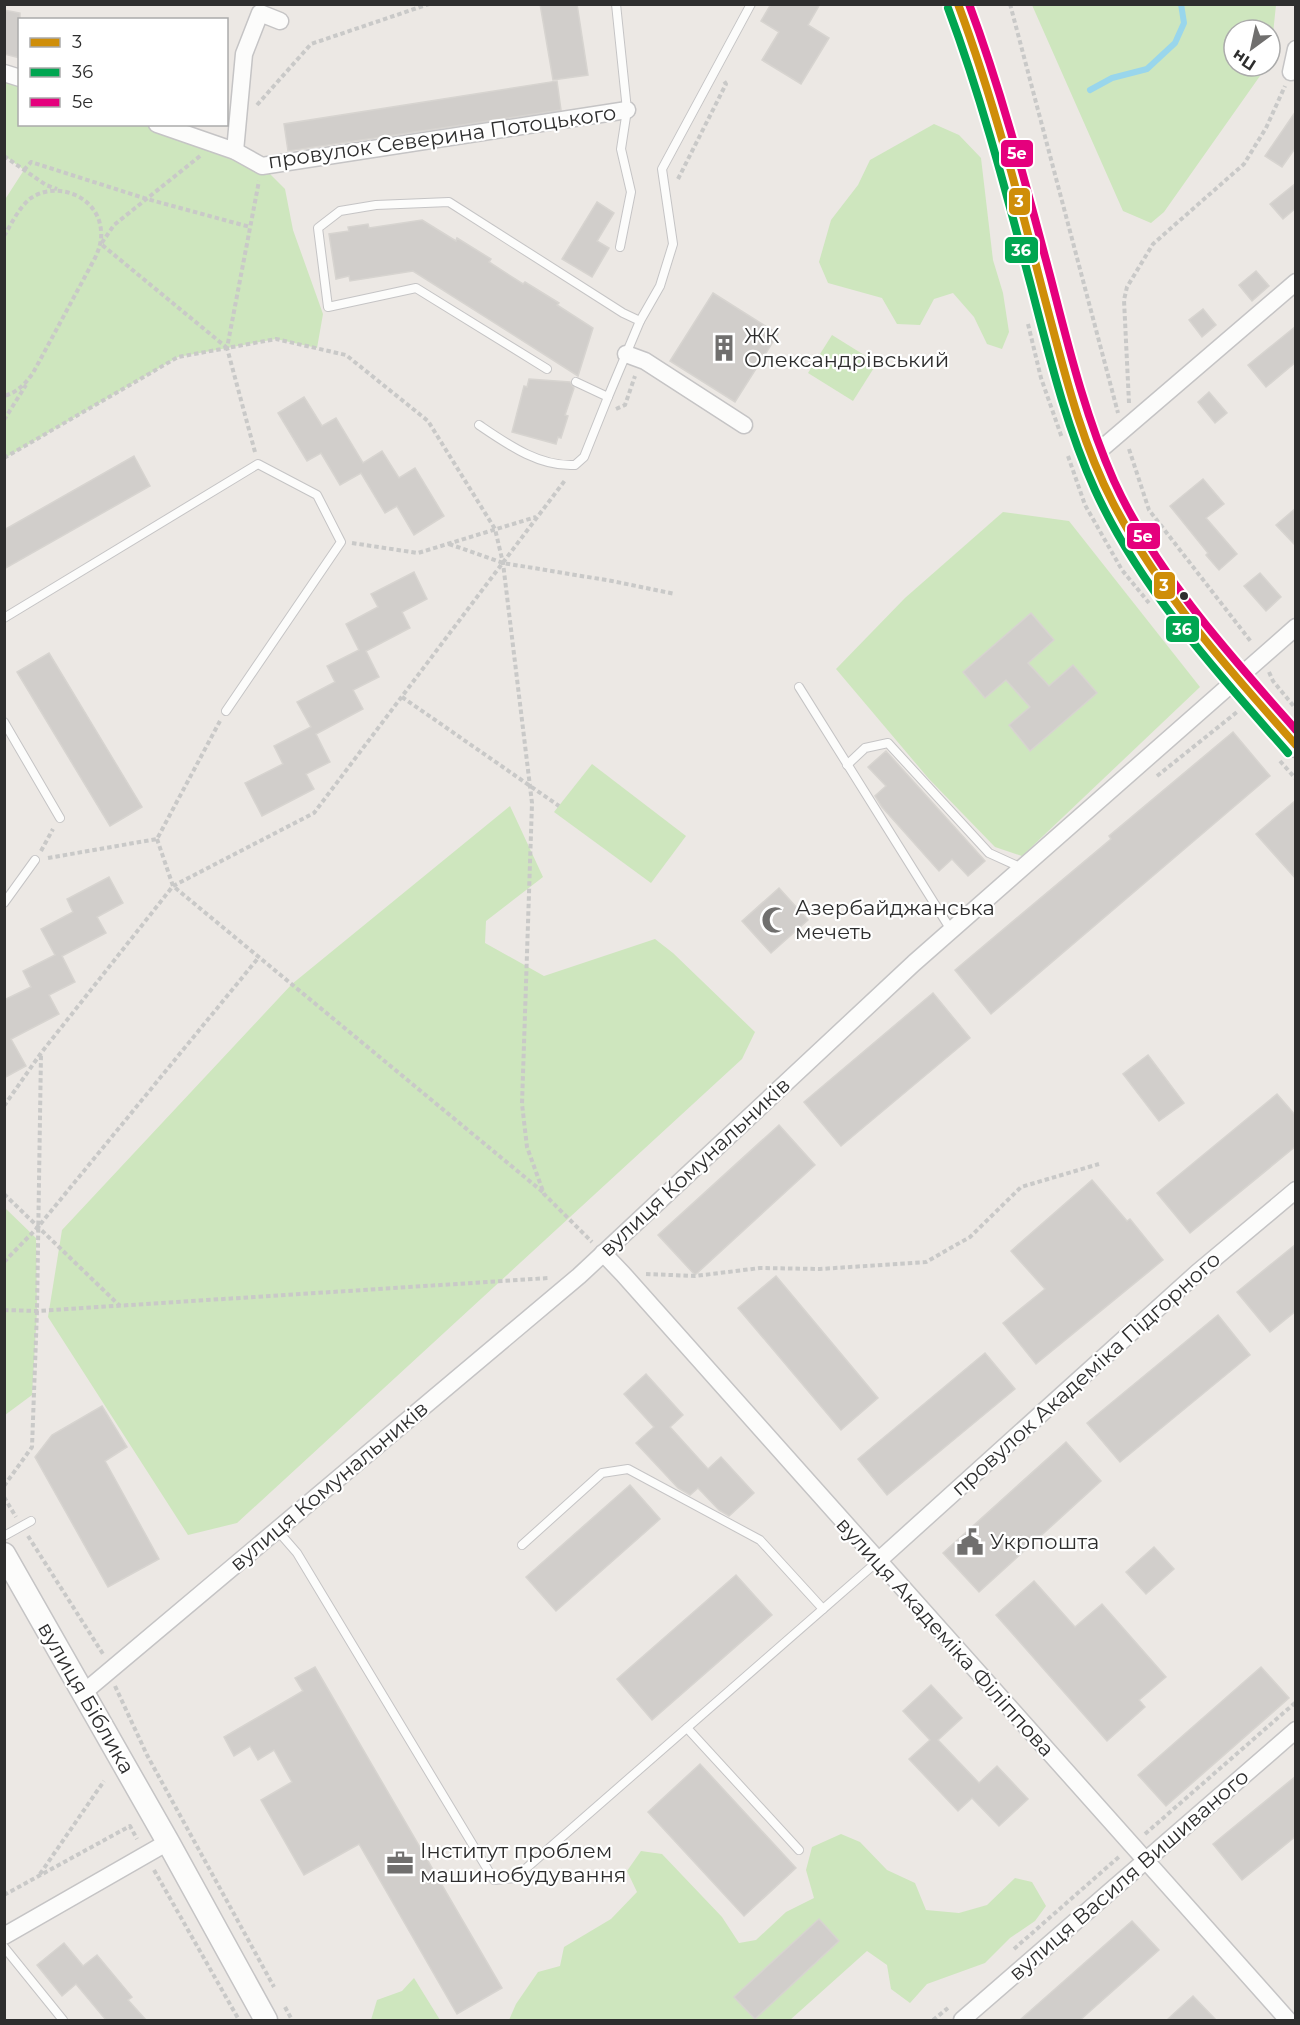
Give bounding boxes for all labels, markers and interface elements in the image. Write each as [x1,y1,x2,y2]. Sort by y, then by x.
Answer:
legend [18,18,228,126]
north arrow [1222,18,1282,78]
text: 3 [72,31,82,53]
text: Пн [1229,46,1259,75]
text: 36 [72,61,93,83]
text: 5е [72,91,93,113]
street label: провулок Северина Потоцького [266,100,618,173]
line badge: 5е [1000,139,1034,168]
text: 5е [1007,144,1027,163]
line badge: 3 [1008,187,1031,216]
text: 3 [1013,192,1024,211]
line badge: 36 [1004,236,1039,264]
text: 36 [1010,241,1031,260]
place label: ЖК Олександрівський [744,323,949,372]
building icon: ЖК Олександрівський [709,333,739,363]
line badge: 5е [1126,522,1161,550]
text: 5е [1133,527,1153,546]
line badge: 3 [1153,571,1176,600]
text: 3 [1158,576,1169,595]
unlabelled marker [1178,590,1190,602]
line badge: 36 [1165,615,1200,643]
text: 36 [1171,620,1192,639]
place label: Азербайджанська мечеть [795,895,995,944]
mosque icon: Азербайджанська мечеть [760,905,790,935]
street label: вулиця Комунальників [594,1072,795,1261]
street label: провулок Академіка Підгорного [946,1246,1225,1501]
street label: вулиця Комунальників [225,1395,433,1576]
street label: вулиця Академіка Філіппова [831,1512,1060,1762]
public building icon: Укрпошта [955,1527,985,1557]
place label: Укрпошта [990,1529,1099,1554]
street label: вулиця Біблика [33,1617,140,1778]
street label: вулиця Василя Вишиваного [1004,1764,1254,1986]
place label: Інститут проблем машинобудування [420,1838,627,1887]
office icon: Інститут проблем машинобудування [385,1848,415,1878]

